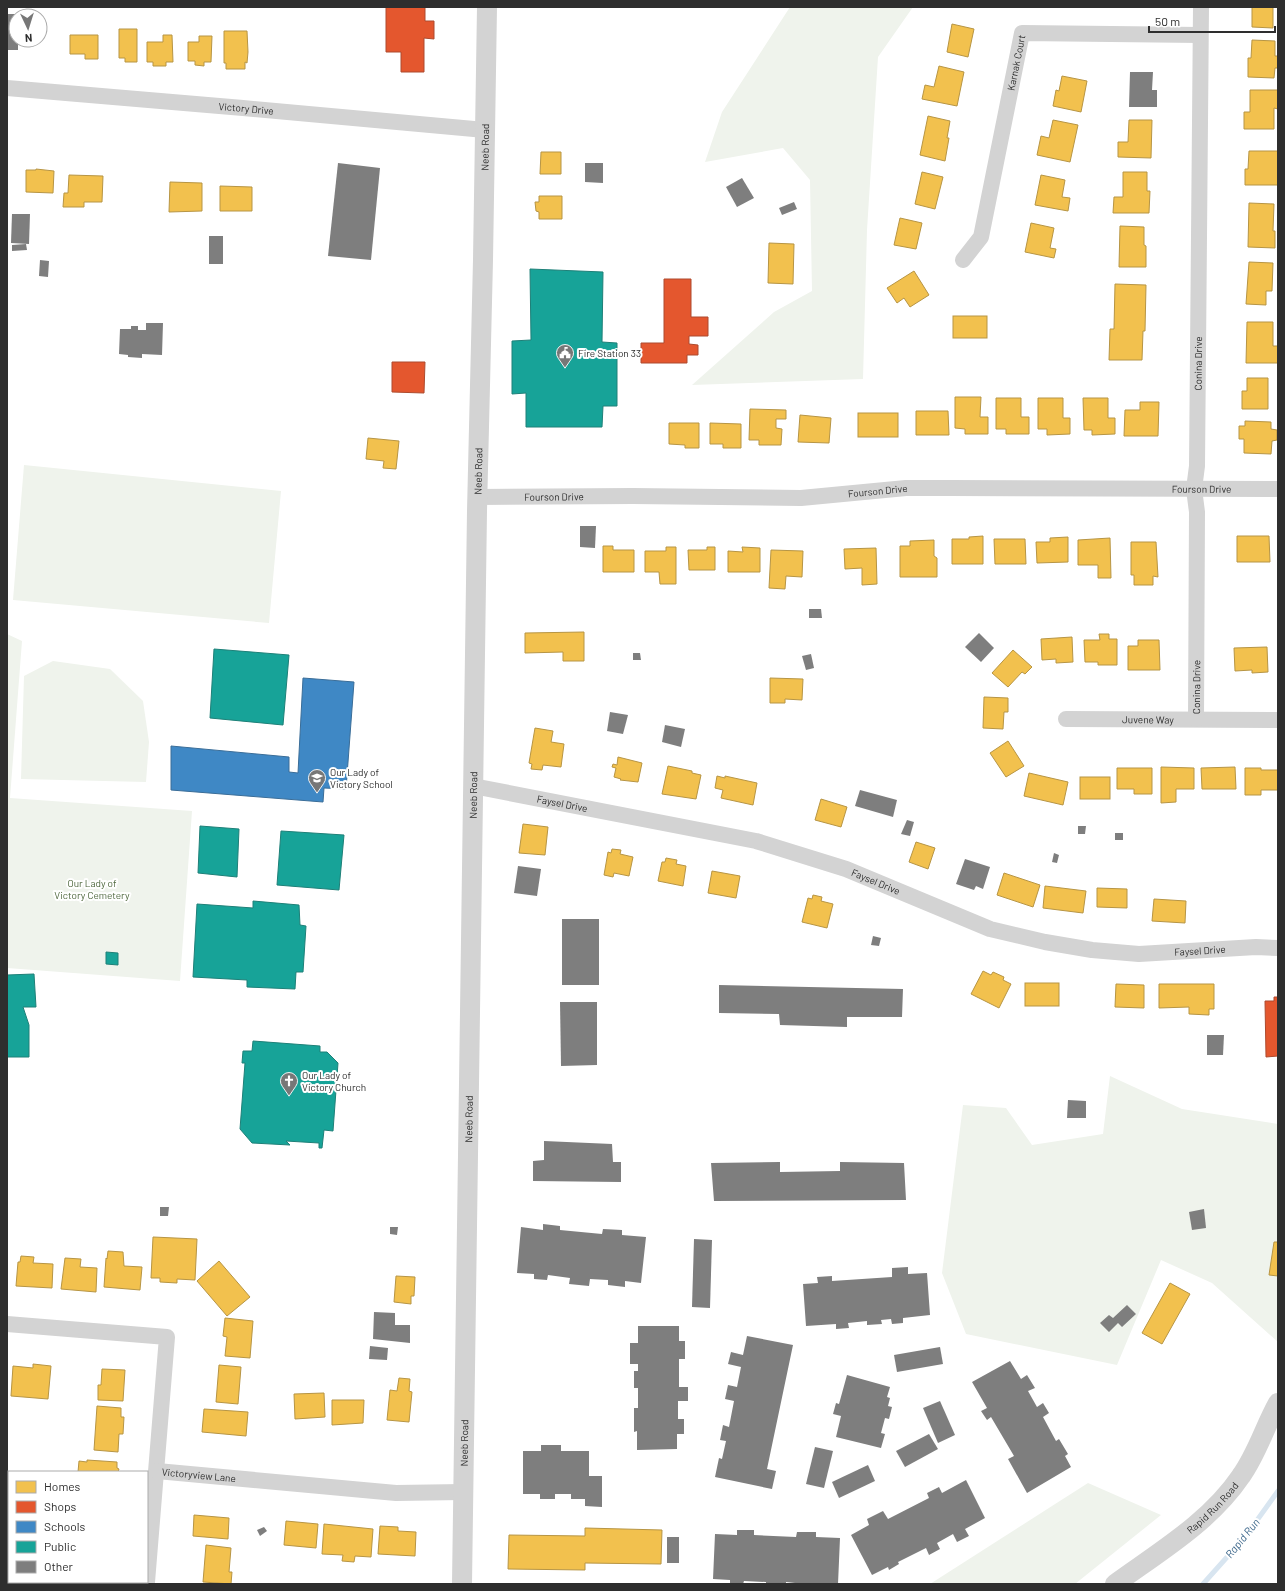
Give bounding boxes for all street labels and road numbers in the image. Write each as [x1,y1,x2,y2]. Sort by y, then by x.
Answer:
street label: Karnak Court [1005,33,1028,92]
street label: Victory Drive [218,100,274,117]
street label: Neeb Road [478,124,491,171]
street label: Conina Drive [1192,336,1204,391]
street label: Neeb Road [471,447,485,495]
street label: Fourson Drive [847,482,908,500]
street label: Fourson Drive [1172,483,1231,495]
street label: Fourson Drive [524,490,584,503]
street label: Conina Drive [1190,660,1202,714]
street label: Juvene Way [1122,713,1174,726]
street label: Neeb Road [467,771,479,819]
street label: Faysel Drive [536,793,589,814]
street label: Faysel Drive [850,866,902,897]
street label: Faysel Drive [1174,943,1226,958]
street label: Neeb Road [462,1095,475,1143]
street label: Neeb Road [458,1419,470,1467]
street label: Victoryview Lane [161,1465,236,1484]
street label: Rapid Run Road [1184,1480,1241,1536]

